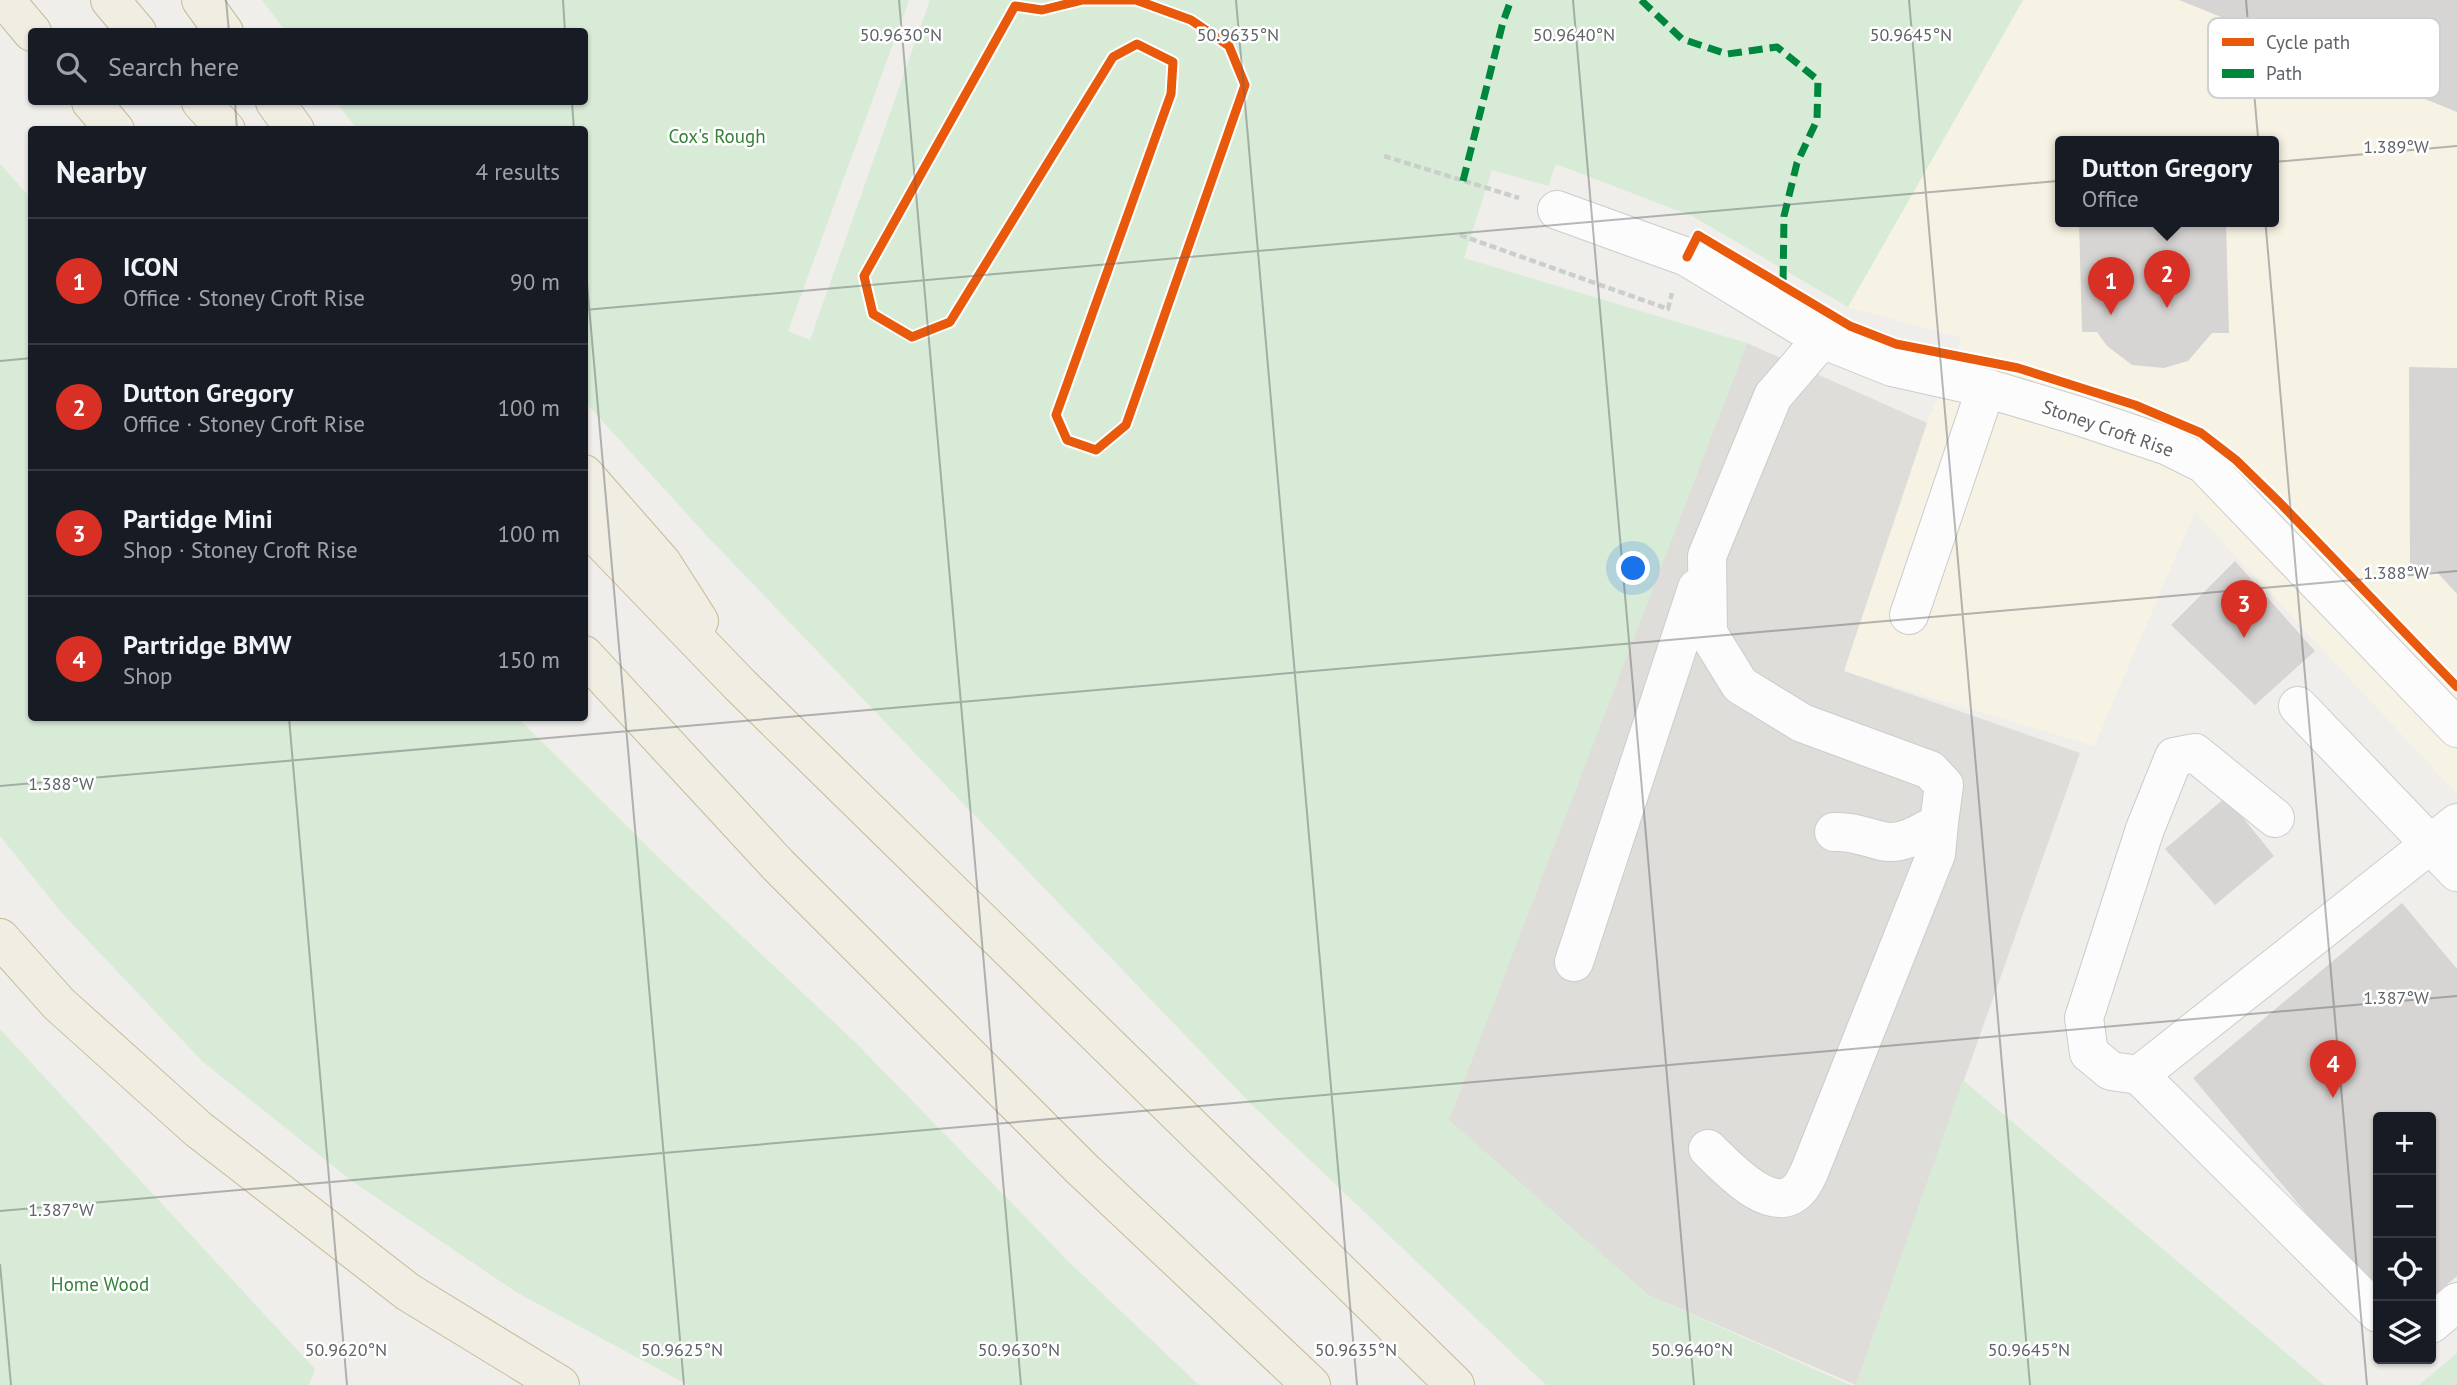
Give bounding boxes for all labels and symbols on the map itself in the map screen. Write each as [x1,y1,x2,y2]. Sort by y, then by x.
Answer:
legend [2208,18,2440,98]
text: 50.9630°N [860,23,942,46]
text: 50.9635°N [1197,23,1279,46]
text: 50.9640°N [1533,23,1615,46]
text: 50.9645°N [1870,23,1952,46]
text: Cycle path [2266,30,2350,54]
text: Path [2266,61,2302,85]
park label: Cox's Rough [668,124,766,148]
text: 1.389°W [2363,135,2429,158]
pin: 2 [2144,250,2190,308]
pin: 1 [2088,257,2134,315]
street label: Stoney Croft Rise [2039,394,2177,462]
your location [1616,551,1650,585]
text: 1.388°W [2363,561,2429,584]
pin: 3 [2221,580,2267,638]
text: 1.388°W [28,772,94,795]
text: 1.387°W [2363,986,2429,1009]
pin: 4 [2310,1040,2356,1098]
text: 1.387°W [28,1198,94,1221]
park label: Home Wood [51,1272,149,1296]
text: 50.9620°N [305,1338,387,1361]
text: 50.9625°N [641,1338,723,1361]
text: 50.9630°N [978,1338,1060,1361]
text: 50.9635°N [1315,1338,1397,1361]
text: 50.9640°N [1651,1338,1733,1361]
text: 50.9645°N [1988,1338,2070,1361]

